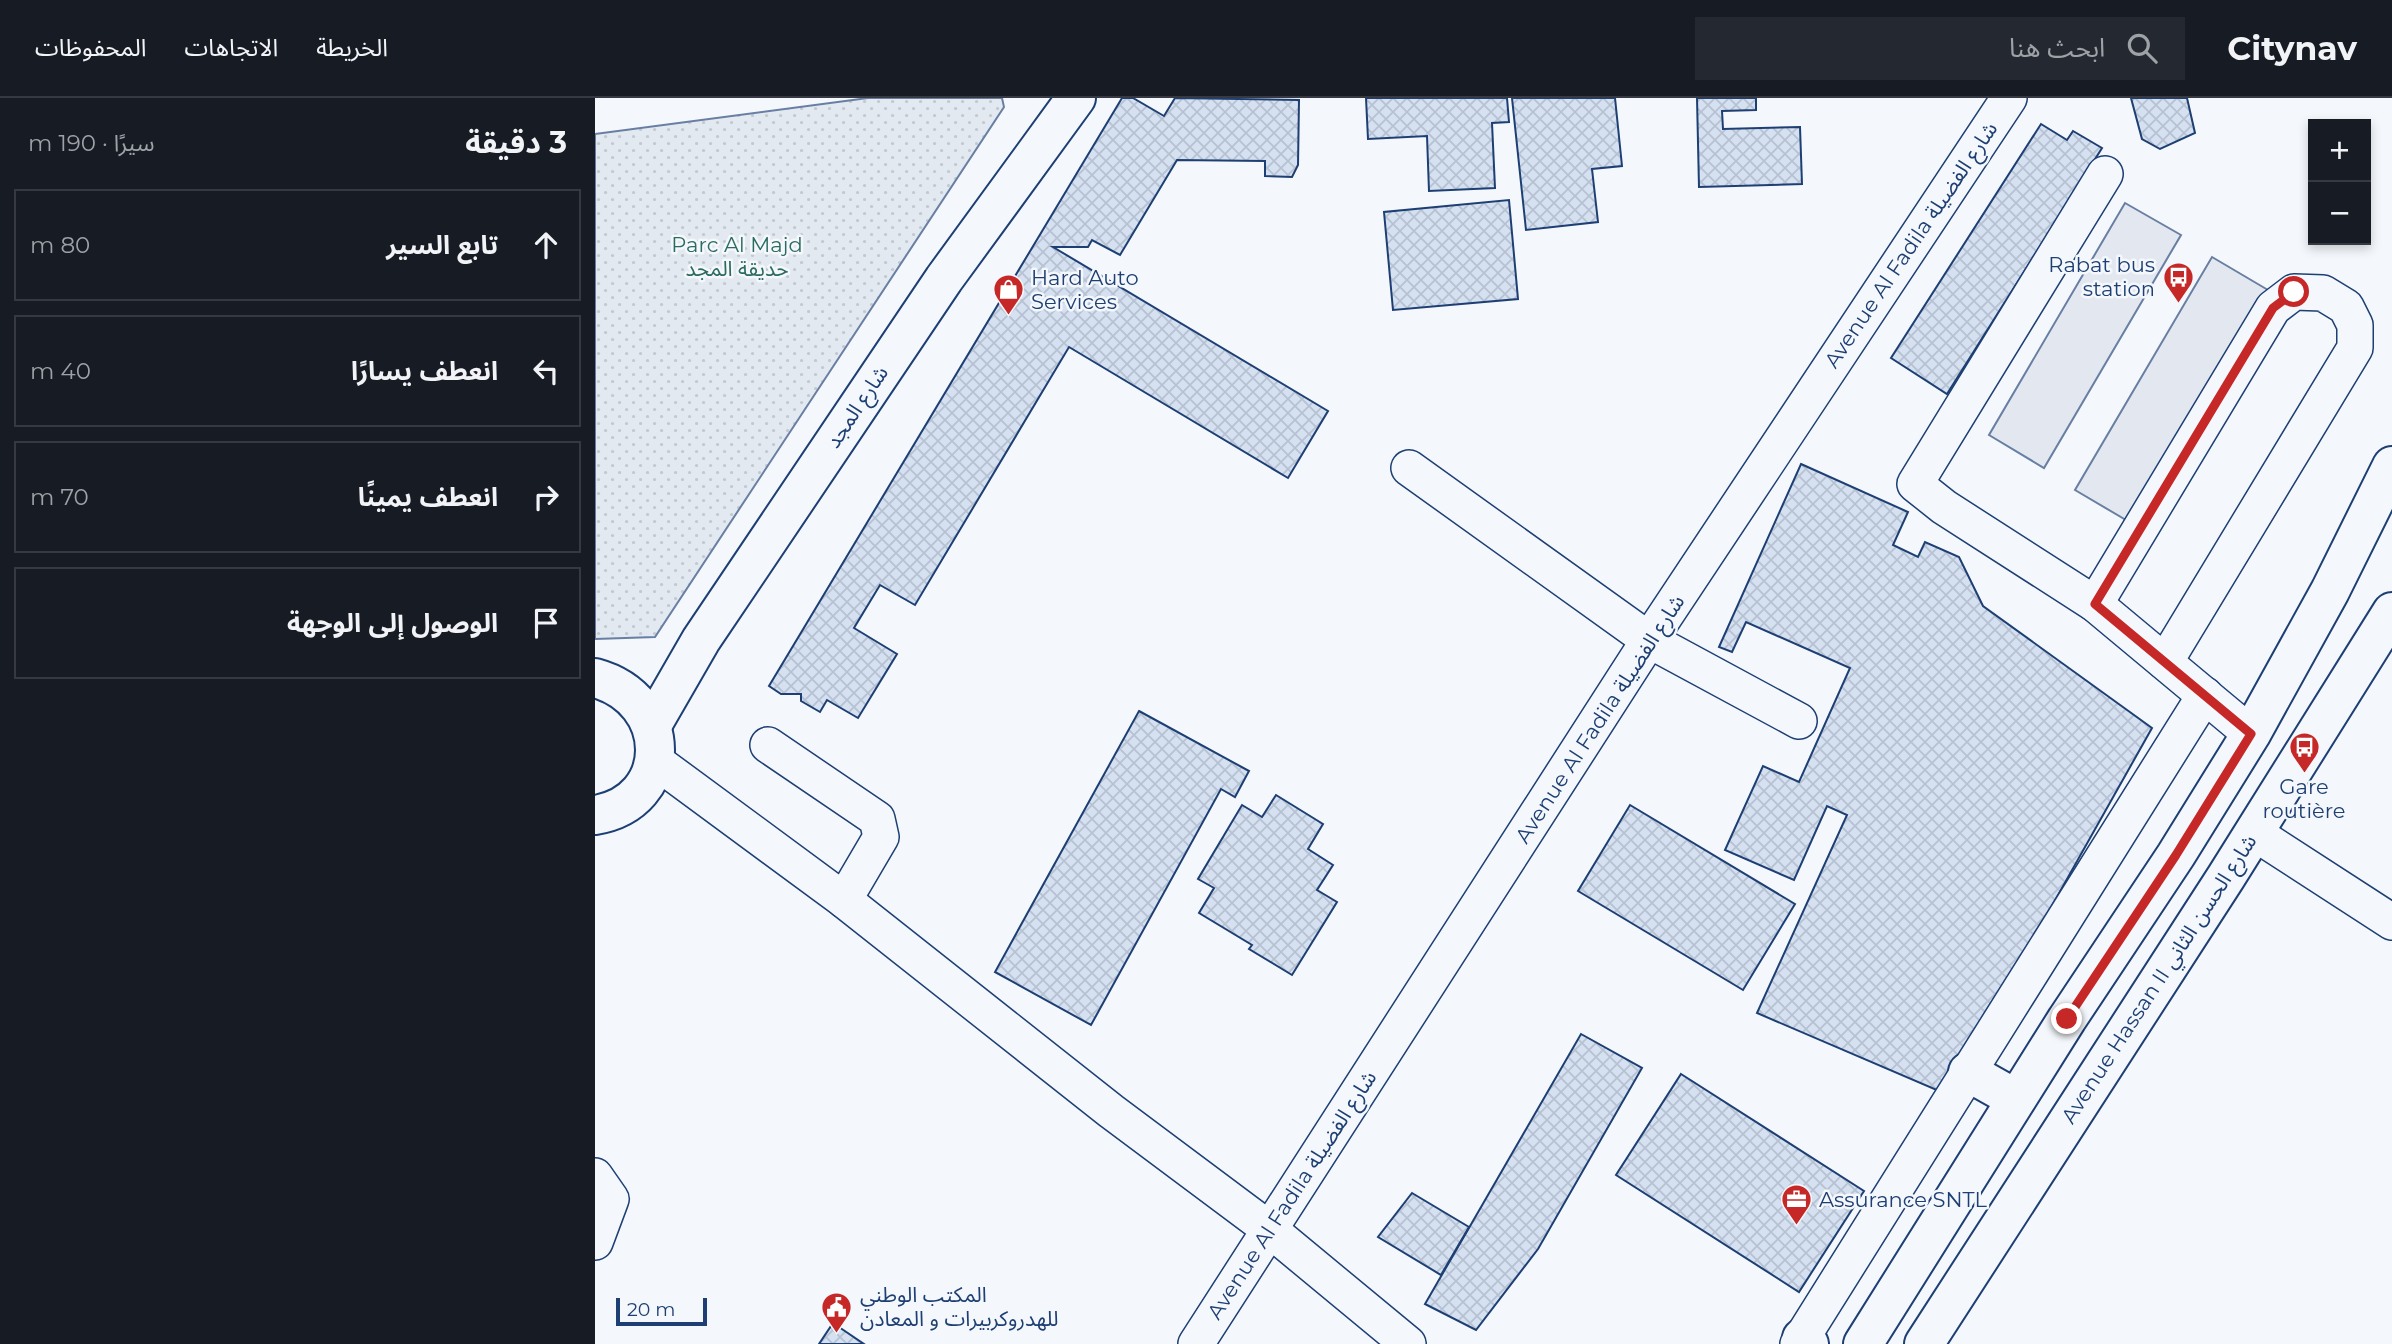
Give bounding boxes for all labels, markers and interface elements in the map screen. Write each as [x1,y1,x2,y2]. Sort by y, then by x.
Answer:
search box [1695,17,2185,80]
text: Citynav [2227,28,2357,68]
icon: search [2123,29,2161,67]
text: ابحث هنا [2009,32,2105,64]
text: المحفوظات [35,33,146,62]
text: الاتجاهات [184,33,278,62]
text: الخريطة [316,33,388,62]
street label: Avenue Al Fadila شارع الفضيلة [1819,117,2005,374]
map controls [2308,119,2371,245]
button: + [2308,119,2371,182]
text: 3 دقيقة [465,124,567,161]
text: سيرًا · 190 m [28,129,154,157]
button: − [2308,182,2371,245]
icon: ahead [527,226,565,264]
text: تابع السير [386,229,498,261]
text: 80 m [30,231,90,259]
park label: Parc Al Majd حديقة المجد [671,232,803,281]
place label: Rabat bus station [2048,252,2155,301]
bus stop icon: Rabat bus station [2161,260,2195,304]
place label: Hard Auto Services [1031,265,1139,314]
shop icon: Hard Auto Services [991,273,1025,317]
route start [2278,276,2309,307]
icon: left [527,352,565,390]
text: انعطف يسارًا [351,355,498,387]
text: 40 m [30,357,91,385]
street label: شارع المجد [820,361,896,454]
icon: right [527,478,565,516]
text: انعطف يمينًا [358,481,498,513]
text: 70 m [30,483,89,511]
street label: Avenue Al Fadila شارع الفضيلة [1510,590,1692,849]
icon: arrive [527,604,565,642]
text: الوصول إلى الوجهة [287,607,498,639]
bus stop icon: Gare routière [2287,730,2321,774]
place label: Gare routière [2262,774,2346,823]
street label: Avenue Hassan II شارع الحسن الثاني [2056,830,2265,1130]
route end [2051,1003,2082,1034]
street label: Avenue Al Fadila شارع الفضيلة [1202,1066,1384,1325]
office icon: Assurance SNTL [1779,1183,1813,1227]
place label: Assurance SNTL [1819,1187,1988,1212]
place label: المكتب الوطني للهدروكربيرات و المعادن [860,1282,1059,1331]
public building icon: المكتب الوطني للهدروكربيرات و المعادن [820,1290,854,1334]
scale bar [616,1295,707,1327]
text: 20 m [627,1298,675,1321]

